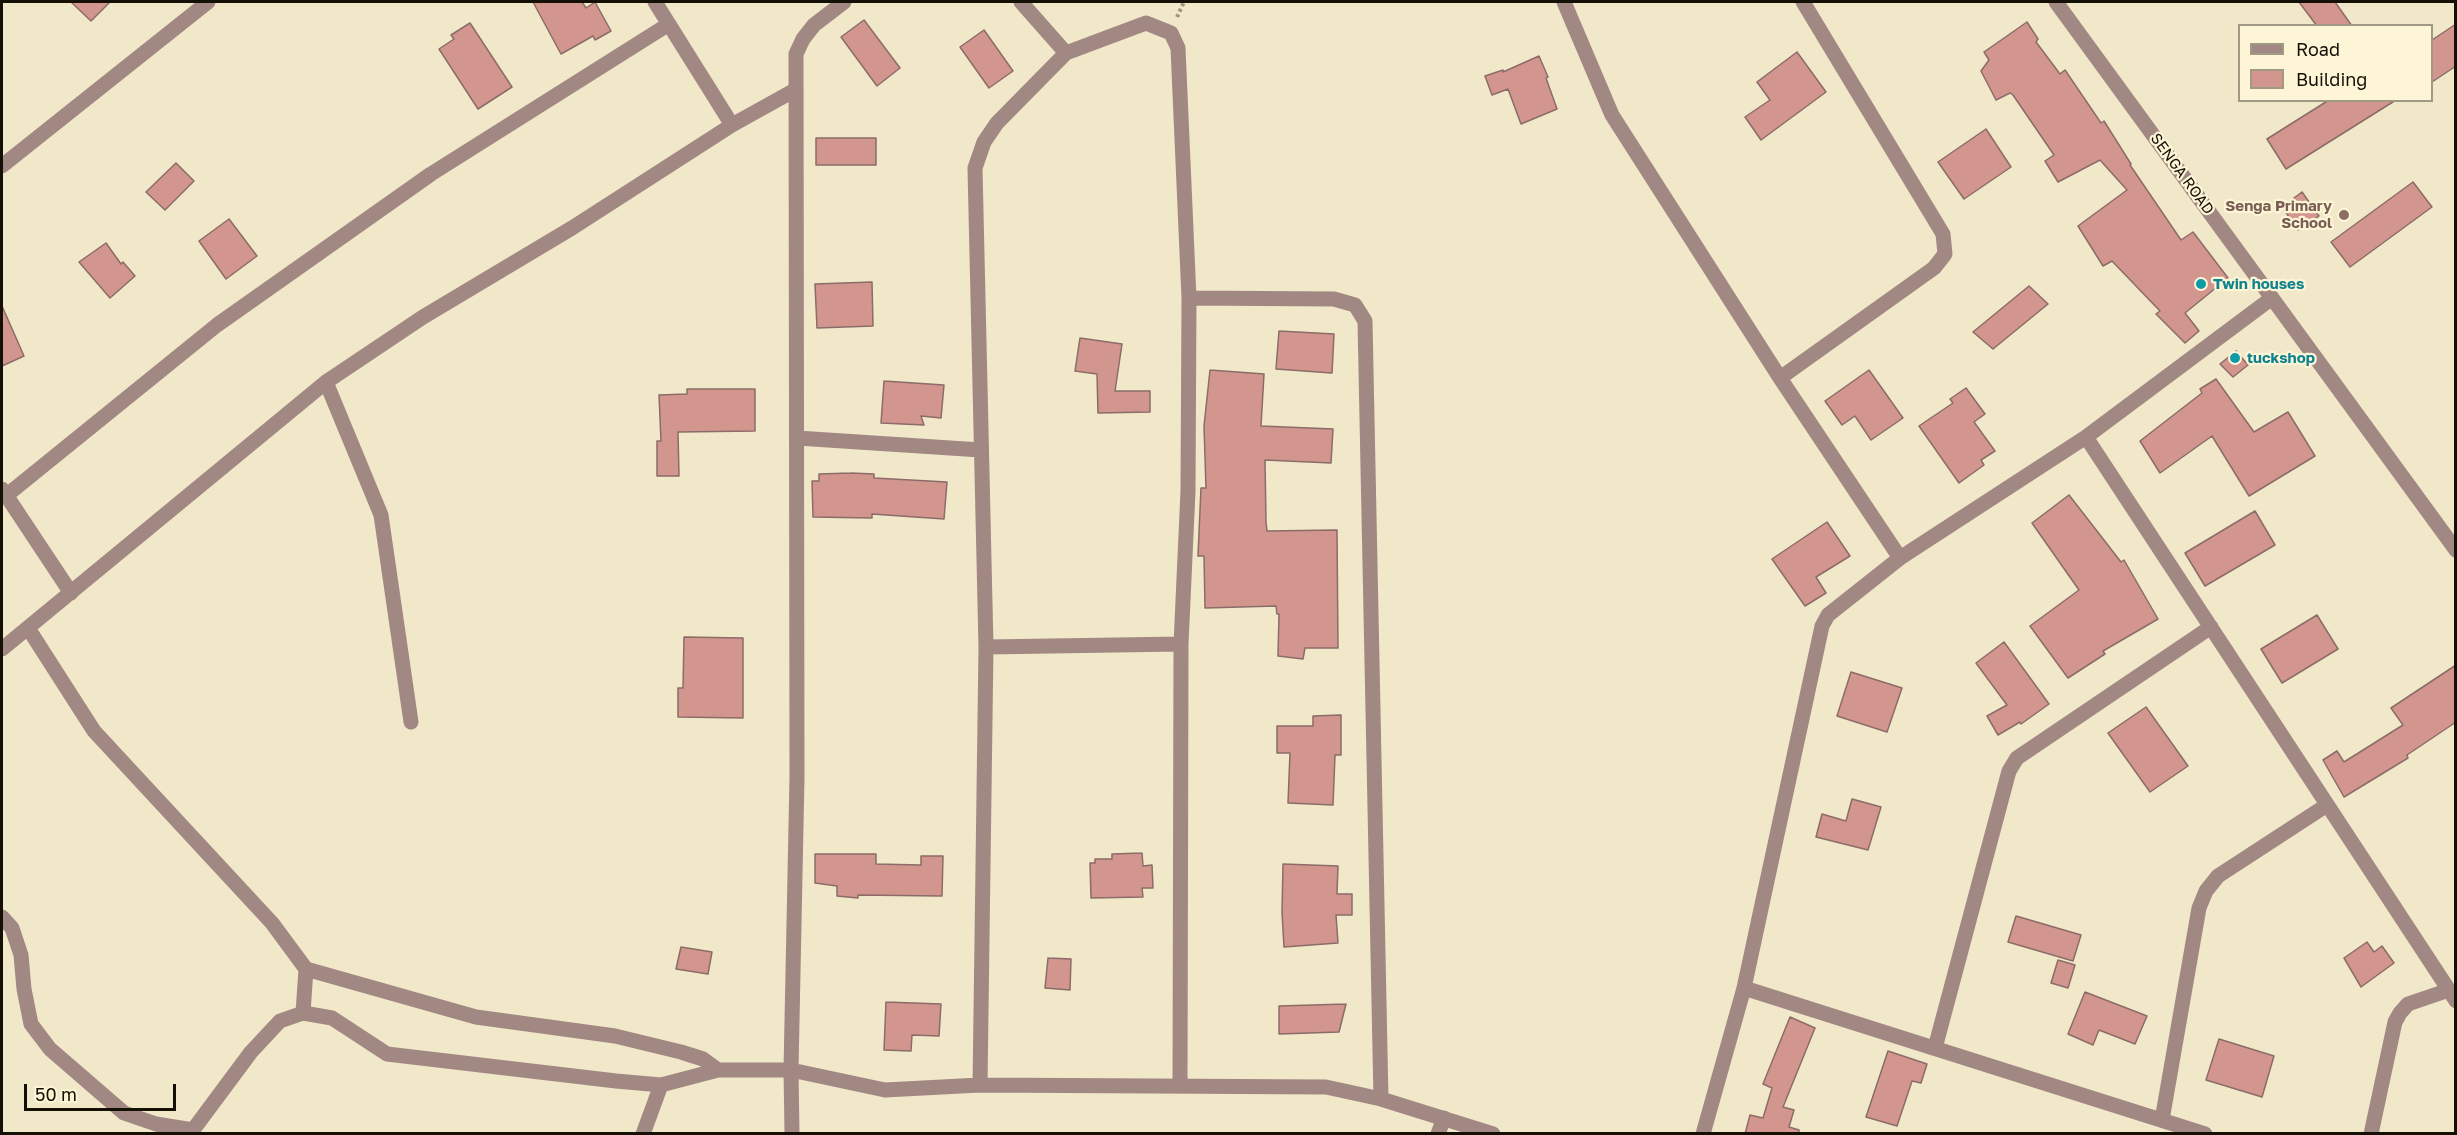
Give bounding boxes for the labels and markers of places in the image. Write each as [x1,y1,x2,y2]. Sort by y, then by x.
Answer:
place label: Senga Primary School [2225,197,2332,232]
marker: Senga Primary School [2337,208,2351,222]
place label: Twin houses [2213,275,2304,293]
marker: Twin houses [2194,277,2208,291]
place label: tuckshop [2247,349,2315,367]
marker: tuckshop [2228,351,2242,365]

